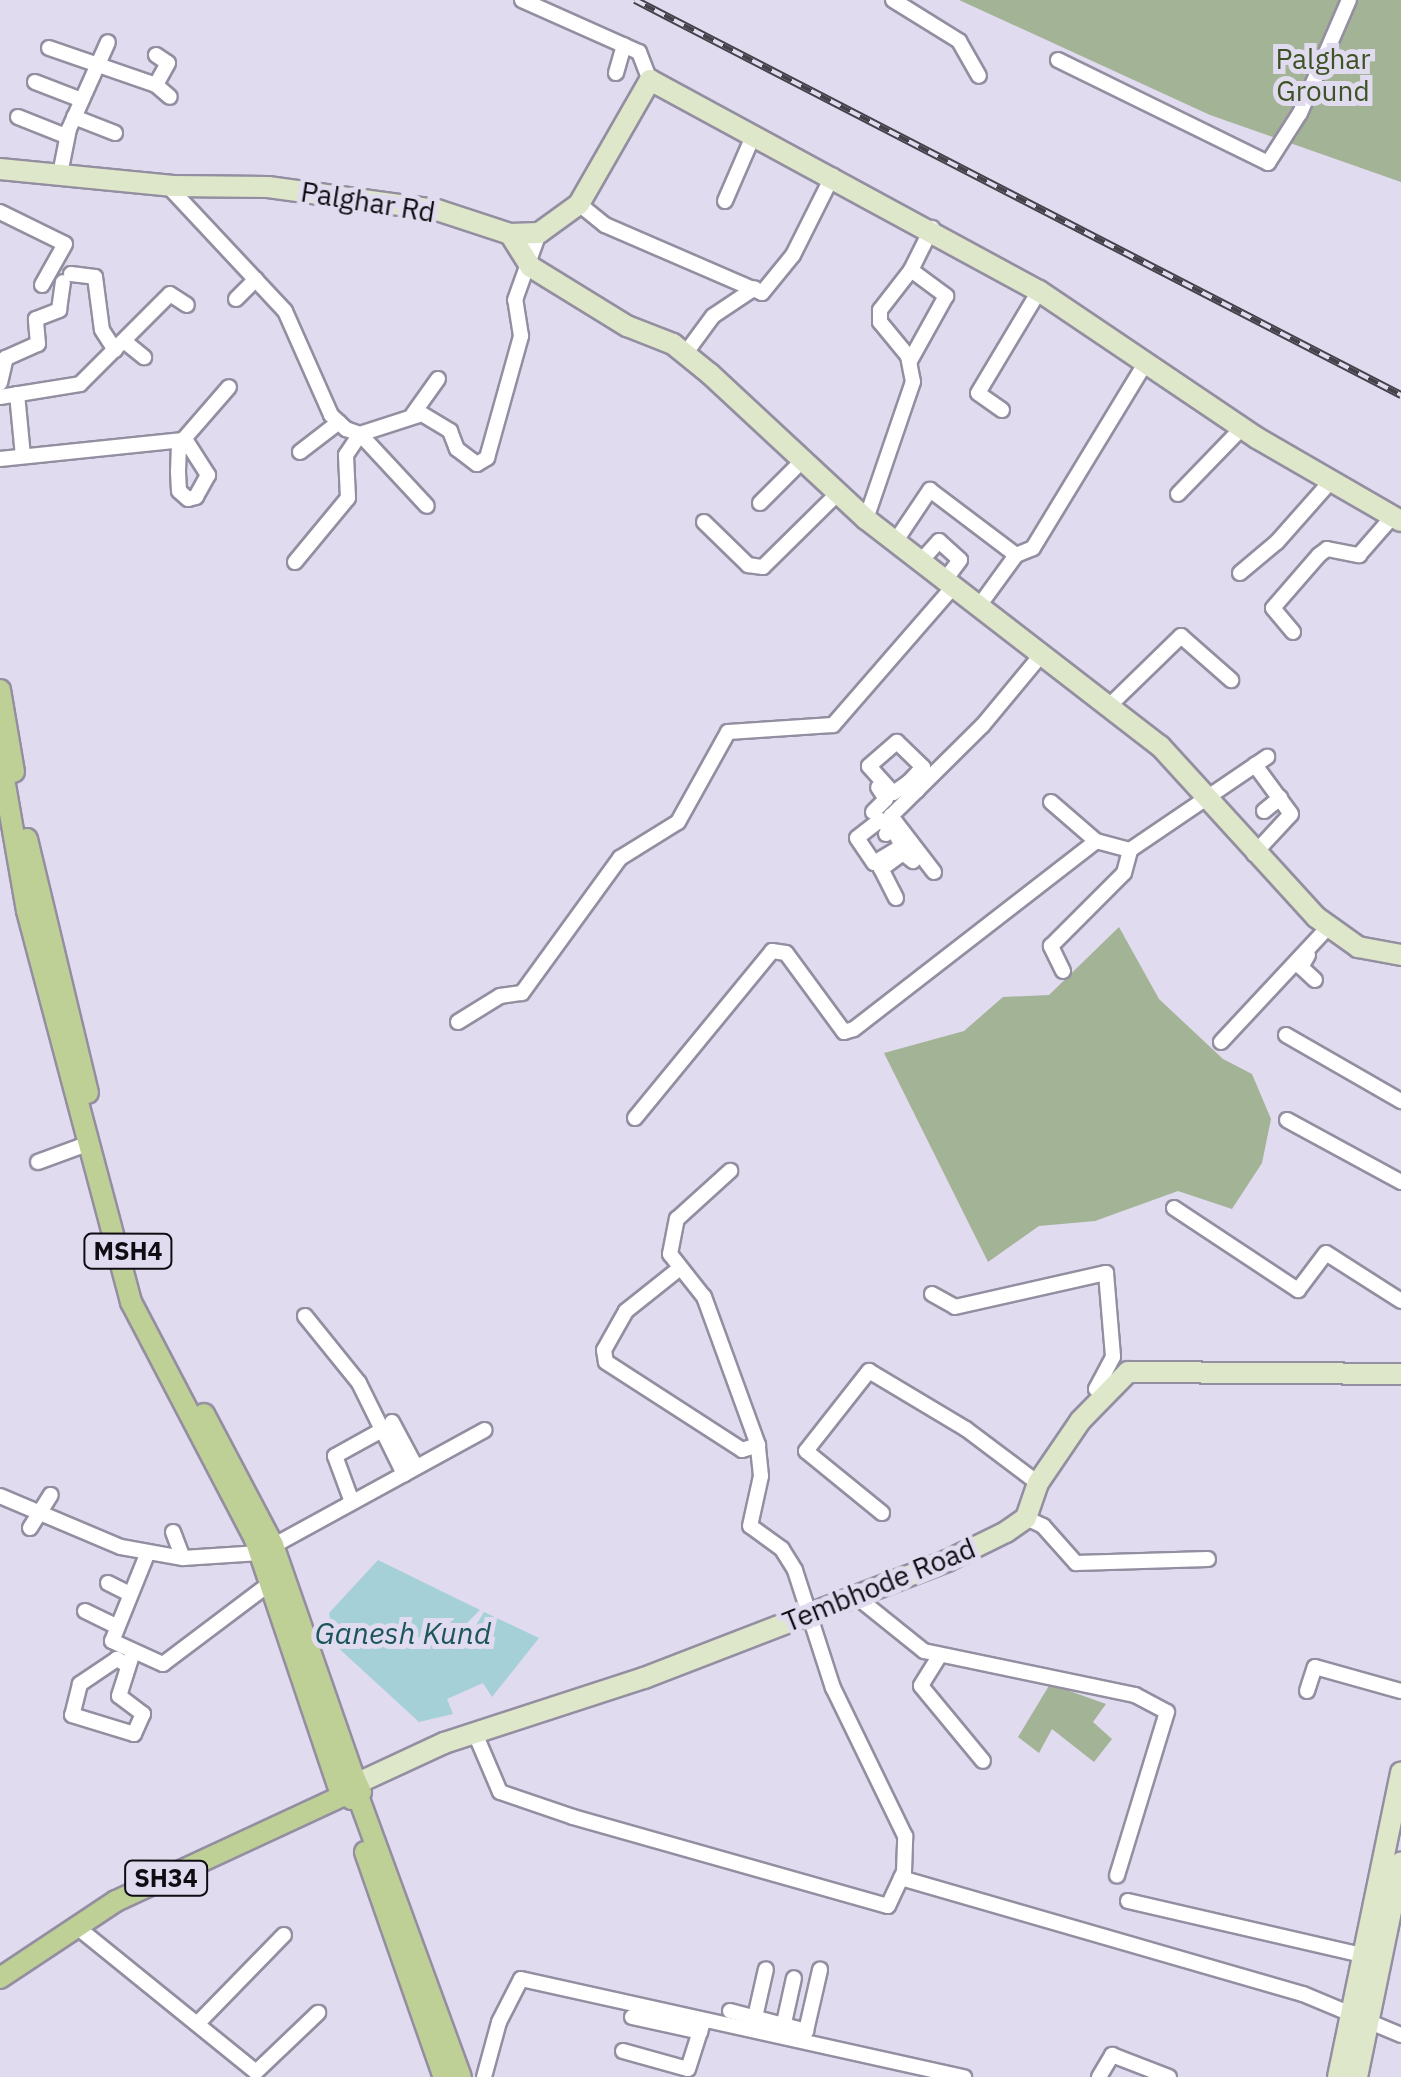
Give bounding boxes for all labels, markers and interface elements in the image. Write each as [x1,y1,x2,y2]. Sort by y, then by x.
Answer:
park label: Palghar Ground [1275,42,1371,108]
street label: Palghar Rd [298,175,438,229]
road number: MSH4 [83,1231,173,1271]
street label: Tembhode Road [778,1531,980,1639]
water label: Ganesh Kund [315,1615,491,1651]
road number: SH34 [124,1858,208,1898]

